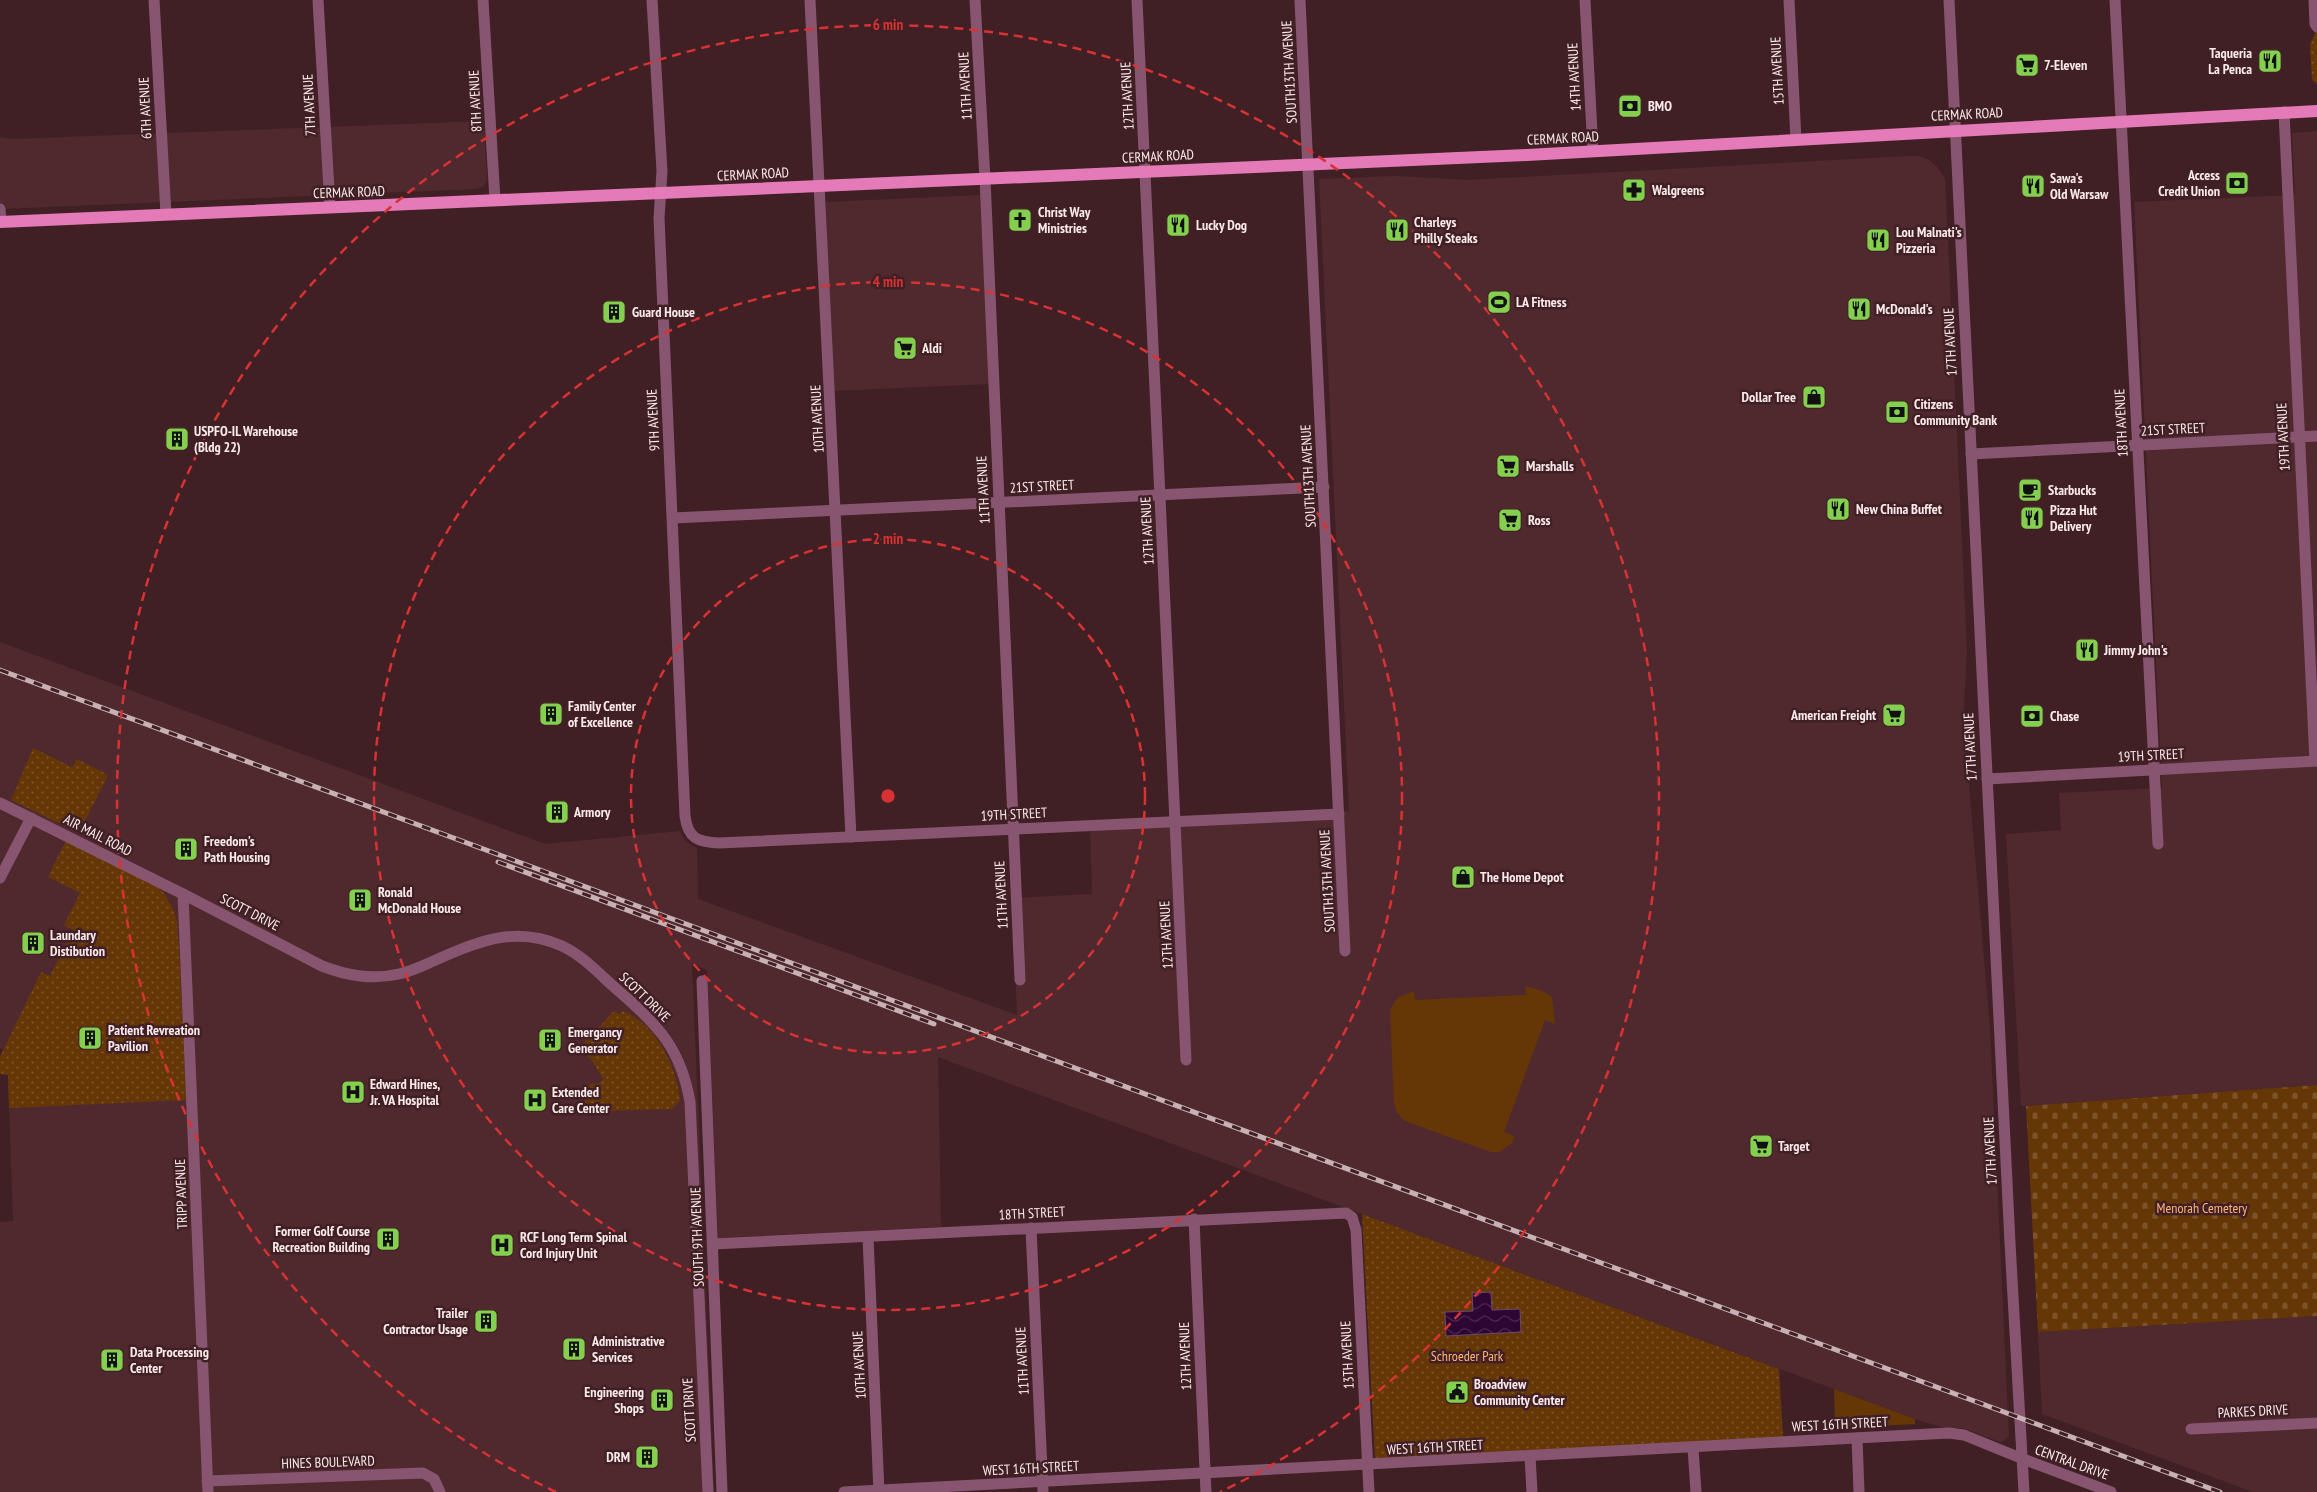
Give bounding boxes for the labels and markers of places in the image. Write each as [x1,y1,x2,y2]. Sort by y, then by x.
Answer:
place label: Taqueria La Penca [2208,44,2252,78]
restaurant icon: Taqueria La Penca [2257,48,2283,74]
supermarket icon: 7-Eleven [2014,52,2040,78]
place label: 7-Eleven [2044,56,2087,74]
bank icon: BMO [1617,93,1643,119]
place label: BMO [1648,97,1672,115]
place label: Access Credit Union [2158,166,2220,200]
place label: Sawa's Old Warsaw [2050,169,2109,203]
bank icon: Access Credit Union [2224,170,2250,196]
restaurant icon: Sawa's Old Warsaw [2020,173,2046,199]
pharmacy icon: Walgreens [1621,177,1647,203]
place label: Walgreens [1651,181,1704,199]
place label: Christ Way Ministries [1038,203,1091,237]
church icon: Christ Way Ministries [1007,207,1033,233]
restaurant icon: Lucky Dog [1165,212,1191,238]
place label: Charleys Philly Steaks [1414,213,1478,247]
place label: Lucky Dog [1196,216,1247,234]
restaurant icon: Charleys Philly Steaks [1384,217,1410,243]
place label: Lou Malnati's Pizzeria [1896,223,1962,257]
restaurant icon: Lou Malnati's Pizzeria [1865,227,1891,253]
sports icon: LA Fitness [1486,289,1512,315]
place label: LA Fitness [1516,293,1567,311]
restaurant icon: McDonald's [1846,296,1872,322]
building icon: Guard House [601,299,627,325]
place label: McDonald's [1876,300,1933,318]
place label: Guard House [632,303,695,321]
supermarket icon: Aldi [892,335,918,361]
place label: Aldi [921,339,942,357]
shop icon: Dollar Tree [1801,384,1827,410]
place label: Dollar Tree [1742,388,1796,406]
place label: Citizens Community Bank [1914,395,1997,429]
bank icon: Citizens Community Bank [1884,399,1910,425]
place label: USPFO-IL Warehouse (Bldg 22) [194,422,298,456]
building icon: USPFO-IL Warehouse (Bldg 22) [164,426,190,452]
supermarket icon: Marshalls [1495,453,1521,479]
place label: Marshalls [1526,457,1574,475]
cafe icon: Starbucks [2017,477,2043,503]
place label: Starbucks [2048,481,2096,499]
restaurant icon: New China Buffet [1825,496,1851,522]
place label: New China Buffet [1856,500,1942,518]
place label: Pizza Hut Delivery [2050,501,2097,535]
restaurant icon: Pizza Hut Delivery [2019,505,2045,531]
supermarket icon: Ross [1497,507,1523,533]
place label: Ross [1528,511,1551,529]
restaurant icon: Jimmy John's [2074,637,2100,663]
place label: Jimmy John's [2103,641,2168,659]
place label: Family Center of Excellence [568,697,637,731]
building icon: Family Center of Excellence [538,701,564,727]
supermarket icon: American Freight [1881,702,1907,728]
bank icon: Chase [2019,703,2045,729]
place label: American Freight [1790,706,1876,724]
place label: Chase [2050,707,2079,725]
centre of rings [879,787,897,805]
building icon: Armory [544,799,570,825]
place label: Armory [573,803,611,821]
place label: Freedom's Path Housing [204,832,270,866]
building icon: Freedom's Path Housing [173,836,199,862]
shop icon: The Home Depot [1450,864,1476,890]
place label: The Home Depot [1480,868,1564,886]
place label: Ronald McDonald House [378,883,461,917]
building icon: Ronald McDonald House [347,887,373,913]
place label: Laundary Distibution [50,926,105,960]
building icon: Laundary Distibution [20,930,46,956]
place label: Patient Revreation Pavilion [108,1021,200,1055]
place label: Emergancy Generator [568,1023,622,1057]
building icon: Patient Revreation Pavilion [77,1025,103,1051]
building icon: Emergancy Generator [537,1027,563,1053]
place label: Edward Hines, Jr. VA Hospital [369,1075,440,1109]
hospital icon: Edward Hines, Jr. VA Hospital [340,1079,366,1105]
place label: Extended Care Center [552,1083,610,1117]
hospital icon: Extended Care Center [522,1087,548,1113]
supermarket icon: Target [1748,1133,1774,1159]
place label: Target [1778,1137,1810,1155]
place label: Former Golf Course Recreation Building [273,1222,370,1256]
building icon: Former Golf Course Recreation Building [375,1226,401,1252]
place label: RCF Long Term Spinal Cord Injury Unit [520,1228,628,1262]
hospital icon: RCF Long Term Spinal Cord Injury Unit [489,1232,515,1258]
place label: Trailer Contractor Usage [383,1304,469,1338]
building icon: Trailer Contractor Usage [473,1308,499,1334]
place label: Administrative Services [591,1332,665,1366]
building icon: Administrative Services [561,1336,587,1362]
place label: Data Processing Center [130,1343,209,1377]
building icon: Data Processing Center [99,1347,125,1373]
place label: Broadview Community Center [1474,1375,1565,1409]
public building icon: Broadview Community Center [1444,1379,1470,1405]
place label: Engineering Shops [584,1383,644,1417]
building icon: Engineering Shops [649,1387,675,1413]
building icon: DRM [634,1444,660,1470]
place label: DRM [606,1448,630,1466]

